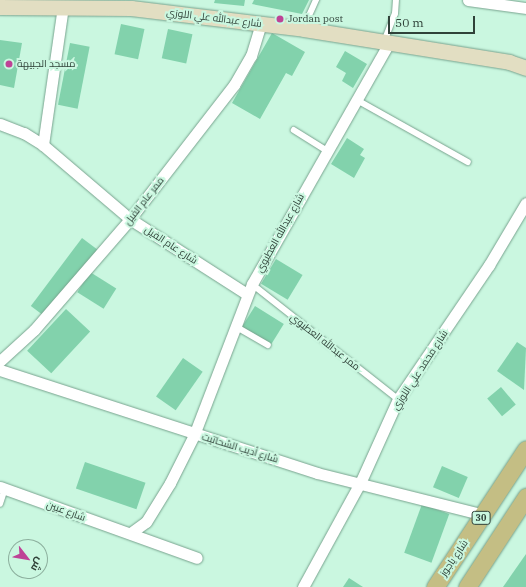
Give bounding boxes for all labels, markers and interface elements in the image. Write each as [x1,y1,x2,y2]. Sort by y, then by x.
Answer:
street label: شارع عبدالله علي اللوزي [166,6,262,30]
scale bar [390,8,477,34]
place label: Jordan post [288,13,343,25]
marker: Jordan post [275,14,285,24]
text: 50 m [395,15,424,30]
place label: مسجد الجبيهة [17,58,75,70]
marker: مسجد الجبيهة [4,59,14,69]
street label: ممر عام الفيل [122,175,166,227]
street label: شارع عبدالله العطيوي [253,191,307,275]
street label: شارع عام الفيل [142,223,200,267]
street label: ممر عبدالله العطيوي [288,311,362,373]
street label: شارع محمد علي اللوزي [390,328,450,412]
street label: شارع أديب الشحاتيت [200,431,280,465]
street label: شارع عبين [45,498,87,524]
road number: 30 [471,511,491,525]
street label: شارع ياجوز [437,538,471,578]
north arrow [8,539,48,579]
text: ش [28,555,47,574]

